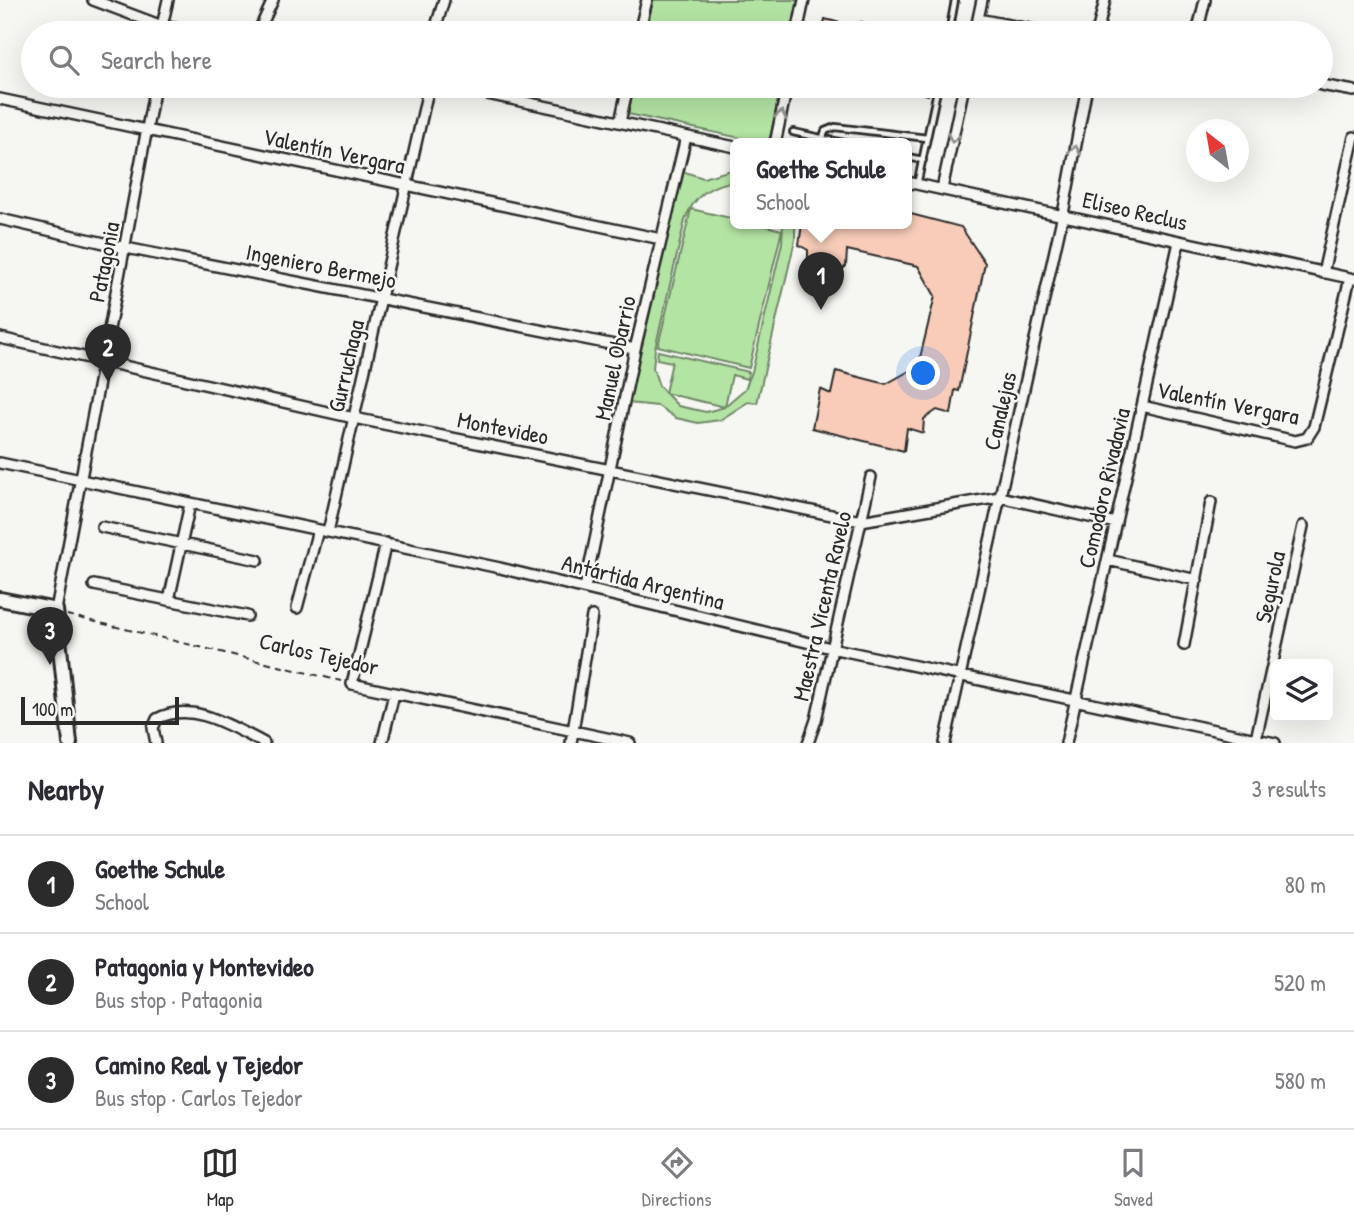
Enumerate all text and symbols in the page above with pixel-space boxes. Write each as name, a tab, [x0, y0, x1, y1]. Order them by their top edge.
search box	[21, 21, 1333, 98]
icon: search	[45, 41, 83, 79]
text: Search here	[101, 42, 212, 77]
one-way arrow	[772, 109, 787, 121]
north arrow	[1186, 119, 1249, 182]
street label: Valentín Vergara	[260, 120, 408, 181]
one-way arrow	[946, 132, 961, 144]
popup	[730, 138, 912, 229]
one-way arrow	[1067, 144, 1082, 156]
text: Goethe Schule	[756, 151, 886, 186]
street label: Eliseo Reclus	[1080, 183, 1191, 238]
text: School	[756, 186, 810, 217]
street label: Patagonia	[81, 219, 126, 305]
street label: Ingeniero Bermejo	[243, 236, 399, 295]
pin: 1	[798, 252, 844, 310]
street label: Manuel Obarrio	[586, 293, 643, 423]
street label: Gurruchaga	[320, 317, 371, 415]
pin: 2	[85, 324, 131, 382]
your location	[906, 356, 940, 390]
street label: Canalejas	[975, 368, 1024, 453]
street label: Valentín Vergara	[1154, 374, 1302, 432]
street label: Montevideo	[455, 404, 551, 452]
street label: Comodoro Rivadavia	[1070, 405, 1137, 571]
street label: Maestra Vicenta Ravelo	[785, 508, 858, 704]
street label: Antártida Argentina	[559, 546, 727, 617]
street label: Segurola	[1247, 548, 1292, 626]
pin: 3	[27, 607, 73, 665]
street label: Carlos Tejedor	[256, 625, 382, 682]
map controls	[1270, 659, 1333, 722]
button: layers	[1270, 659, 1333, 722]
scale bar	[21, 694, 178, 726]
text: 100 m	[32, 696, 73, 722]
text: Nearby	[28, 769, 104, 809]
text: 3 results	[1251, 773, 1326, 804]
text: Goethe Schule	[95, 851, 225, 886]
text: 1	[47, 869, 55, 900]
text: 80 m	[1285, 869, 1326, 900]
text: School	[95, 886, 149, 917]
text: Patagonia y Montevideo	[95, 949, 314, 984]
text: 2	[46, 967, 56, 998]
text: 520 m	[1274, 967, 1326, 998]
text: Bus stop · Patagonia	[95, 984, 262, 1015]
text: Camino Real y Tejedor	[95, 1047, 303, 1082]
text: 3	[46, 1065, 56, 1096]
text: 580 m	[1275, 1065, 1326, 1096]
text: Bus stop · Carlos Tejedor	[95, 1082, 303, 1113]
tab: Map	[201, 1144, 239, 1212]
tab: Directions	[642, 1144, 712, 1212]
tab: Saved	[1114, 1144, 1153, 1212]

